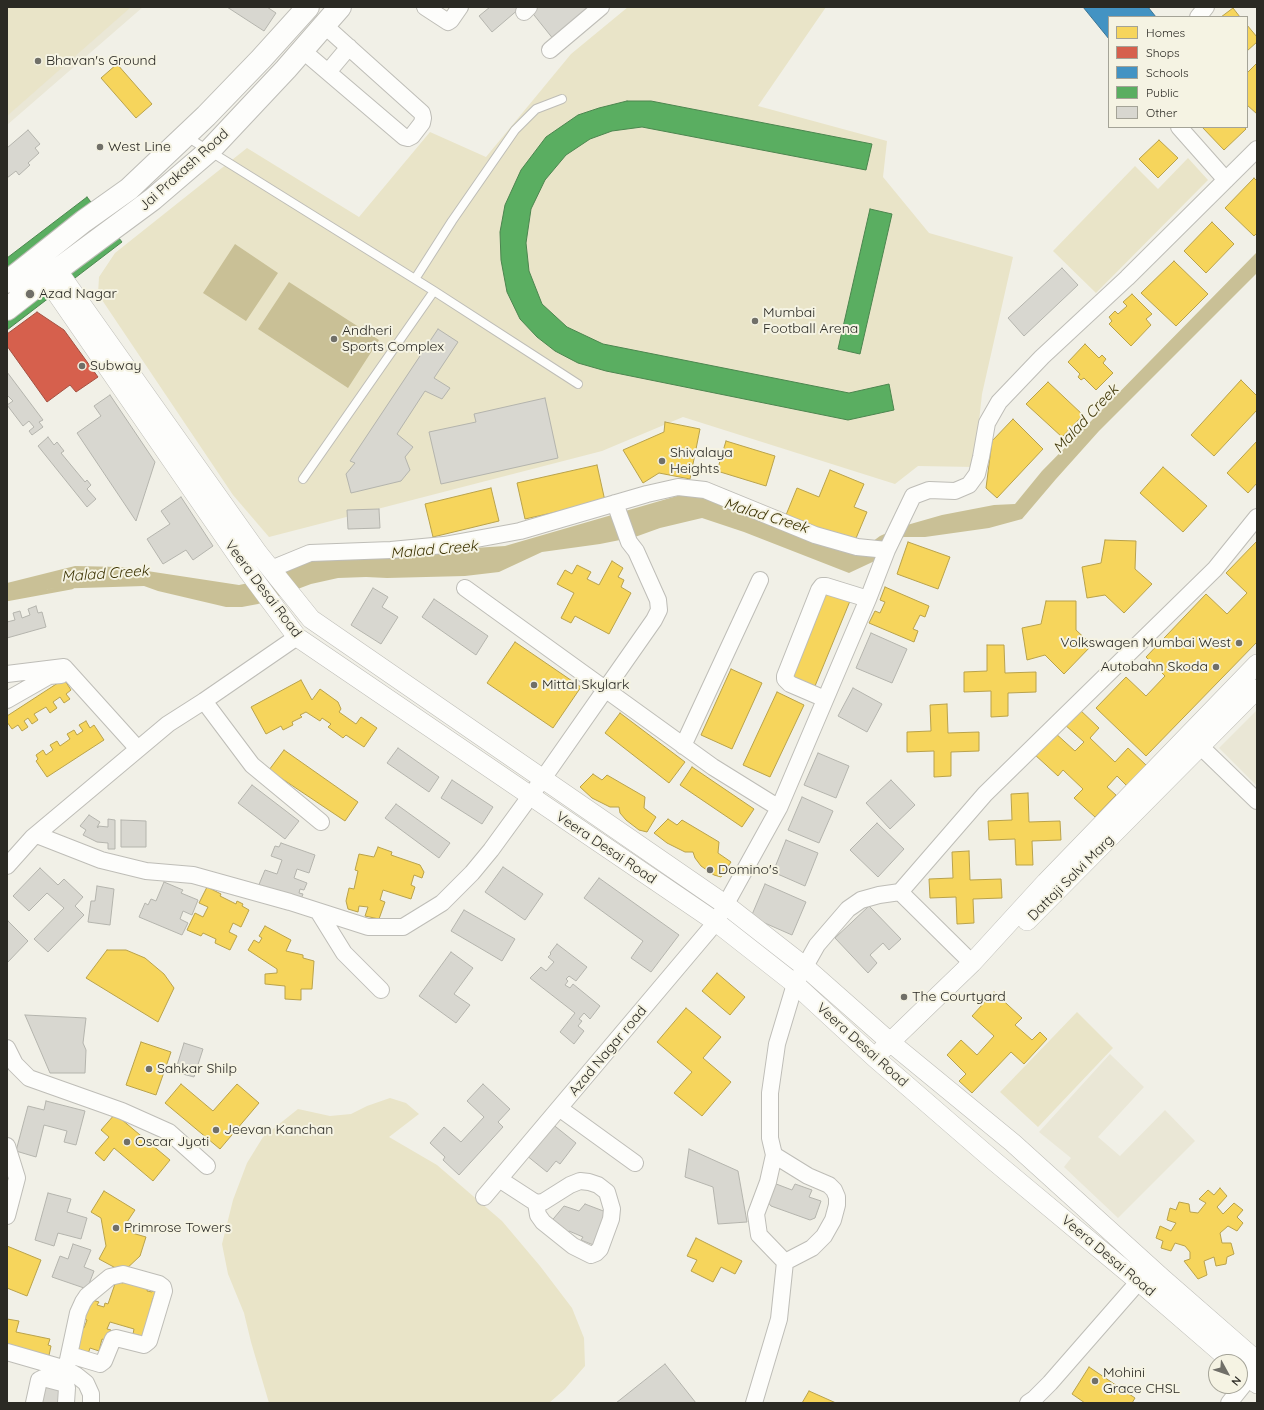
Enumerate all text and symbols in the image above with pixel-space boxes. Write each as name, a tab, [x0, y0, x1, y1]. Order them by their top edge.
legend	[1108, 16, 1248, 128]
text: Homes	[1146, 25, 1185, 40]
text: Shops	[1146, 45, 1180, 60]
place label: Bhavan's Ground	[46, 53, 156, 69]
marker: Bhavan's Ground	[33, 56, 43, 66]
text: Schools	[1146, 65, 1189, 80]
text: Public	[1146, 85, 1179, 100]
text: Other	[1146, 105, 1177, 120]
street label: Jai Prakash Road	[136, 125, 232, 215]
place label: West Line	[108, 139, 171, 155]
marker: West Line	[95, 142, 105, 152]
place label: Azad Nagar	[39, 286, 117, 302]
marker: Azad Nagar	[24, 288, 36, 300]
place label: Mumbai Football Arena	[763, 305, 858, 338]
marker: Mumbai Football Arena	[750, 316, 760, 326]
place label: Andheri Sports Complex	[342, 323, 444, 356]
marker: Andheri Sports Complex	[329, 334, 339, 344]
place label: Subway	[90, 358, 141, 374]
marker: Subway	[77, 361, 87, 371]
water label: Malad Creek	[1050, 381, 1122, 457]
place label: Shivalaya Heights	[670, 445, 733, 478]
marker: Shivalaya Heights	[657, 456, 667, 466]
water label: Malad Creek	[722, 495, 810, 537]
street label: Veera Desai Road	[221, 537, 305, 641]
water label: Malad Creek	[390, 537, 478, 563]
water label: Malad Creek	[61, 562, 149, 586]
place label: Volkswagen Mumbai West	[1060, 635, 1231, 651]
marker: Volkswagen Mumbai West	[1234, 638, 1244, 648]
place label: Autobahn Skoda	[1101, 659, 1208, 675]
marker: Autobahn Skoda	[1211, 662, 1221, 672]
place label: Mittal Skylark	[542, 677, 629, 693]
marker: Mittal Skylark	[529, 680, 539, 690]
street label: Veera Desai Road	[553, 808, 659, 888]
street label: Dattaji Salvi Marg	[1025, 832, 1117, 924]
place label: Domino's	[718, 862, 778, 878]
marker: Domino's	[705, 865, 715, 875]
place label: The Courtyard	[912, 989, 1006, 1005]
marker: The Courtyard	[899, 992, 909, 1002]
street label: Veera Desai Road	[813, 1000, 911, 1090]
street label: Azad Nagar road	[566, 1003, 650, 1099]
place label: Sahkar Shilp	[157, 1061, 237, 1077]
marker: Sahkar Shilp	[144, 1064, 154, 1074]
place label: Jeevan Kanchan	[224, 1122, 333, 1138]
marker: Jeevan Kanchan	[211, 1125, 221, 1135]
place label: Oscar Jyoti	[135, 1134, 209, 1150]
marker: Oscar Jyoti	[122, 1137, 132, 1147]
street label: Veera Desai Road	[1058, 1212, 1158, 1300]
place label: Primrose Towers	[124, 1220, 231, 1236]
marker: Primrose Towers	[111, 1223, 121, 1233]
north arrow	[1208, 1354, 1248, 1394]
place label: Mohini Grace CHSL	[1103, 1365, 1180, 1398]
text: N	[1228, 1373, 1244, 1389]
marker: Mohini Grace CHSL	[1090, 1376, 1100, 1386]

